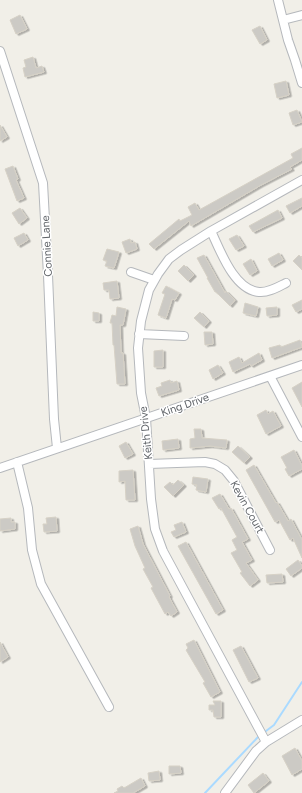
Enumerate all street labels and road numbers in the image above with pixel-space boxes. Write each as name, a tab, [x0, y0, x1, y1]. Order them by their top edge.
street label: Connie Lane	[39, 215, 55, 277]
street label: King Drive	[159, 391, 211, 419]
street label: Keith Drive	[137, 406, 155, 460]
street label: Kevin Court	[227, 479, 267, 535]

